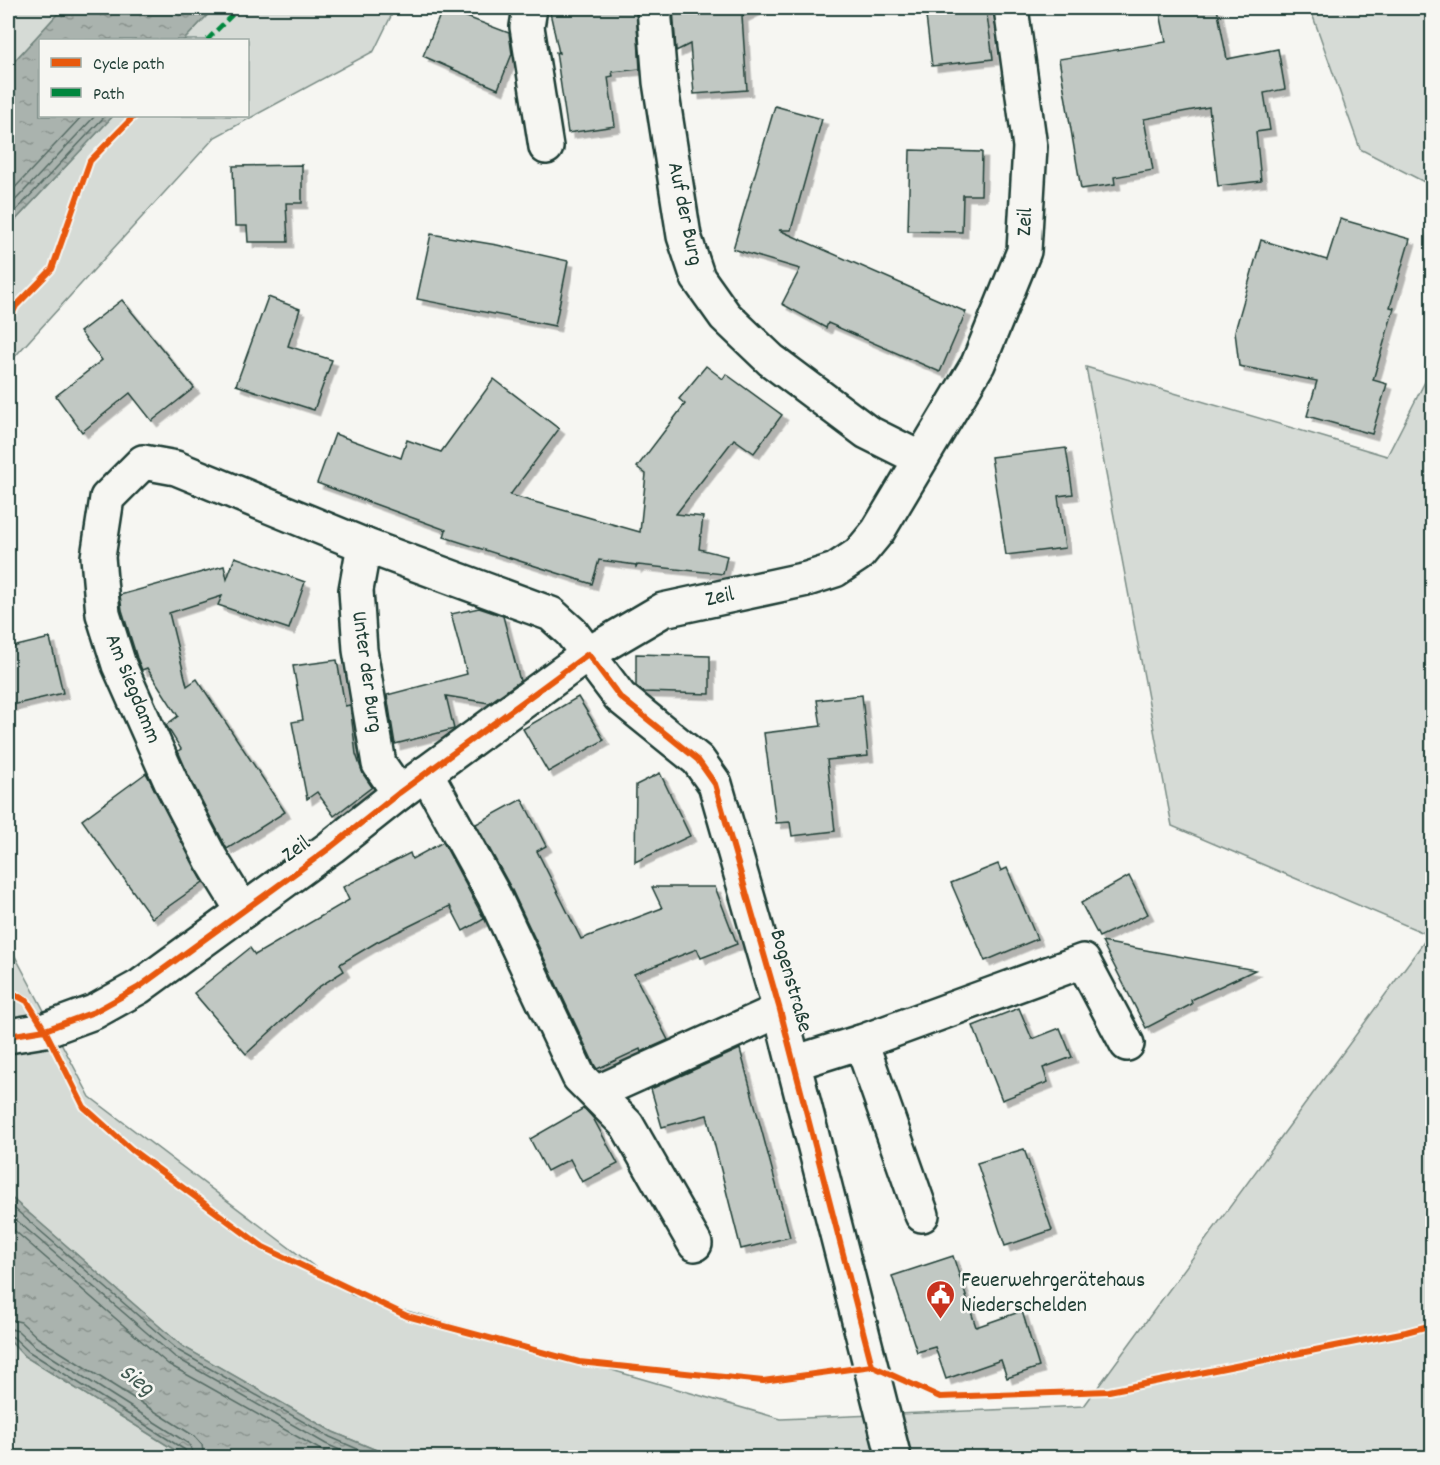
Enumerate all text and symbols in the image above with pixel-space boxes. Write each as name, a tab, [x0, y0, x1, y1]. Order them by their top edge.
legend	[39, 39, 249, 117]
text: Cycle path	[93, 53, 164, 78]
text: Path	[93, 83, 125, 108]
street label: Auf der Burg	[658, 159, 710, 269]
street label: Zeil	[1010, 207, 1042, 237]
street label: Zeil	[703, 580, 737, 616]
street label: Unter der Burg	[342, 609, 390, 735]
street label: Am Siegdamm	[96, 629, 168, 749]
street label: Zeil	[276, 829, 318, 871]
street label: Bogenstraße	[761, 926, 819, 1036]
place label: Feuerwehrgerätehaus Niederschelden	[961, 1266, 1145, 1322]
public building icon: Feuerwehrgerätehaus Niederschelden	[924, 1278, 956, 1320]
water label: Sieg	[111, 1357, 162, 1406]

